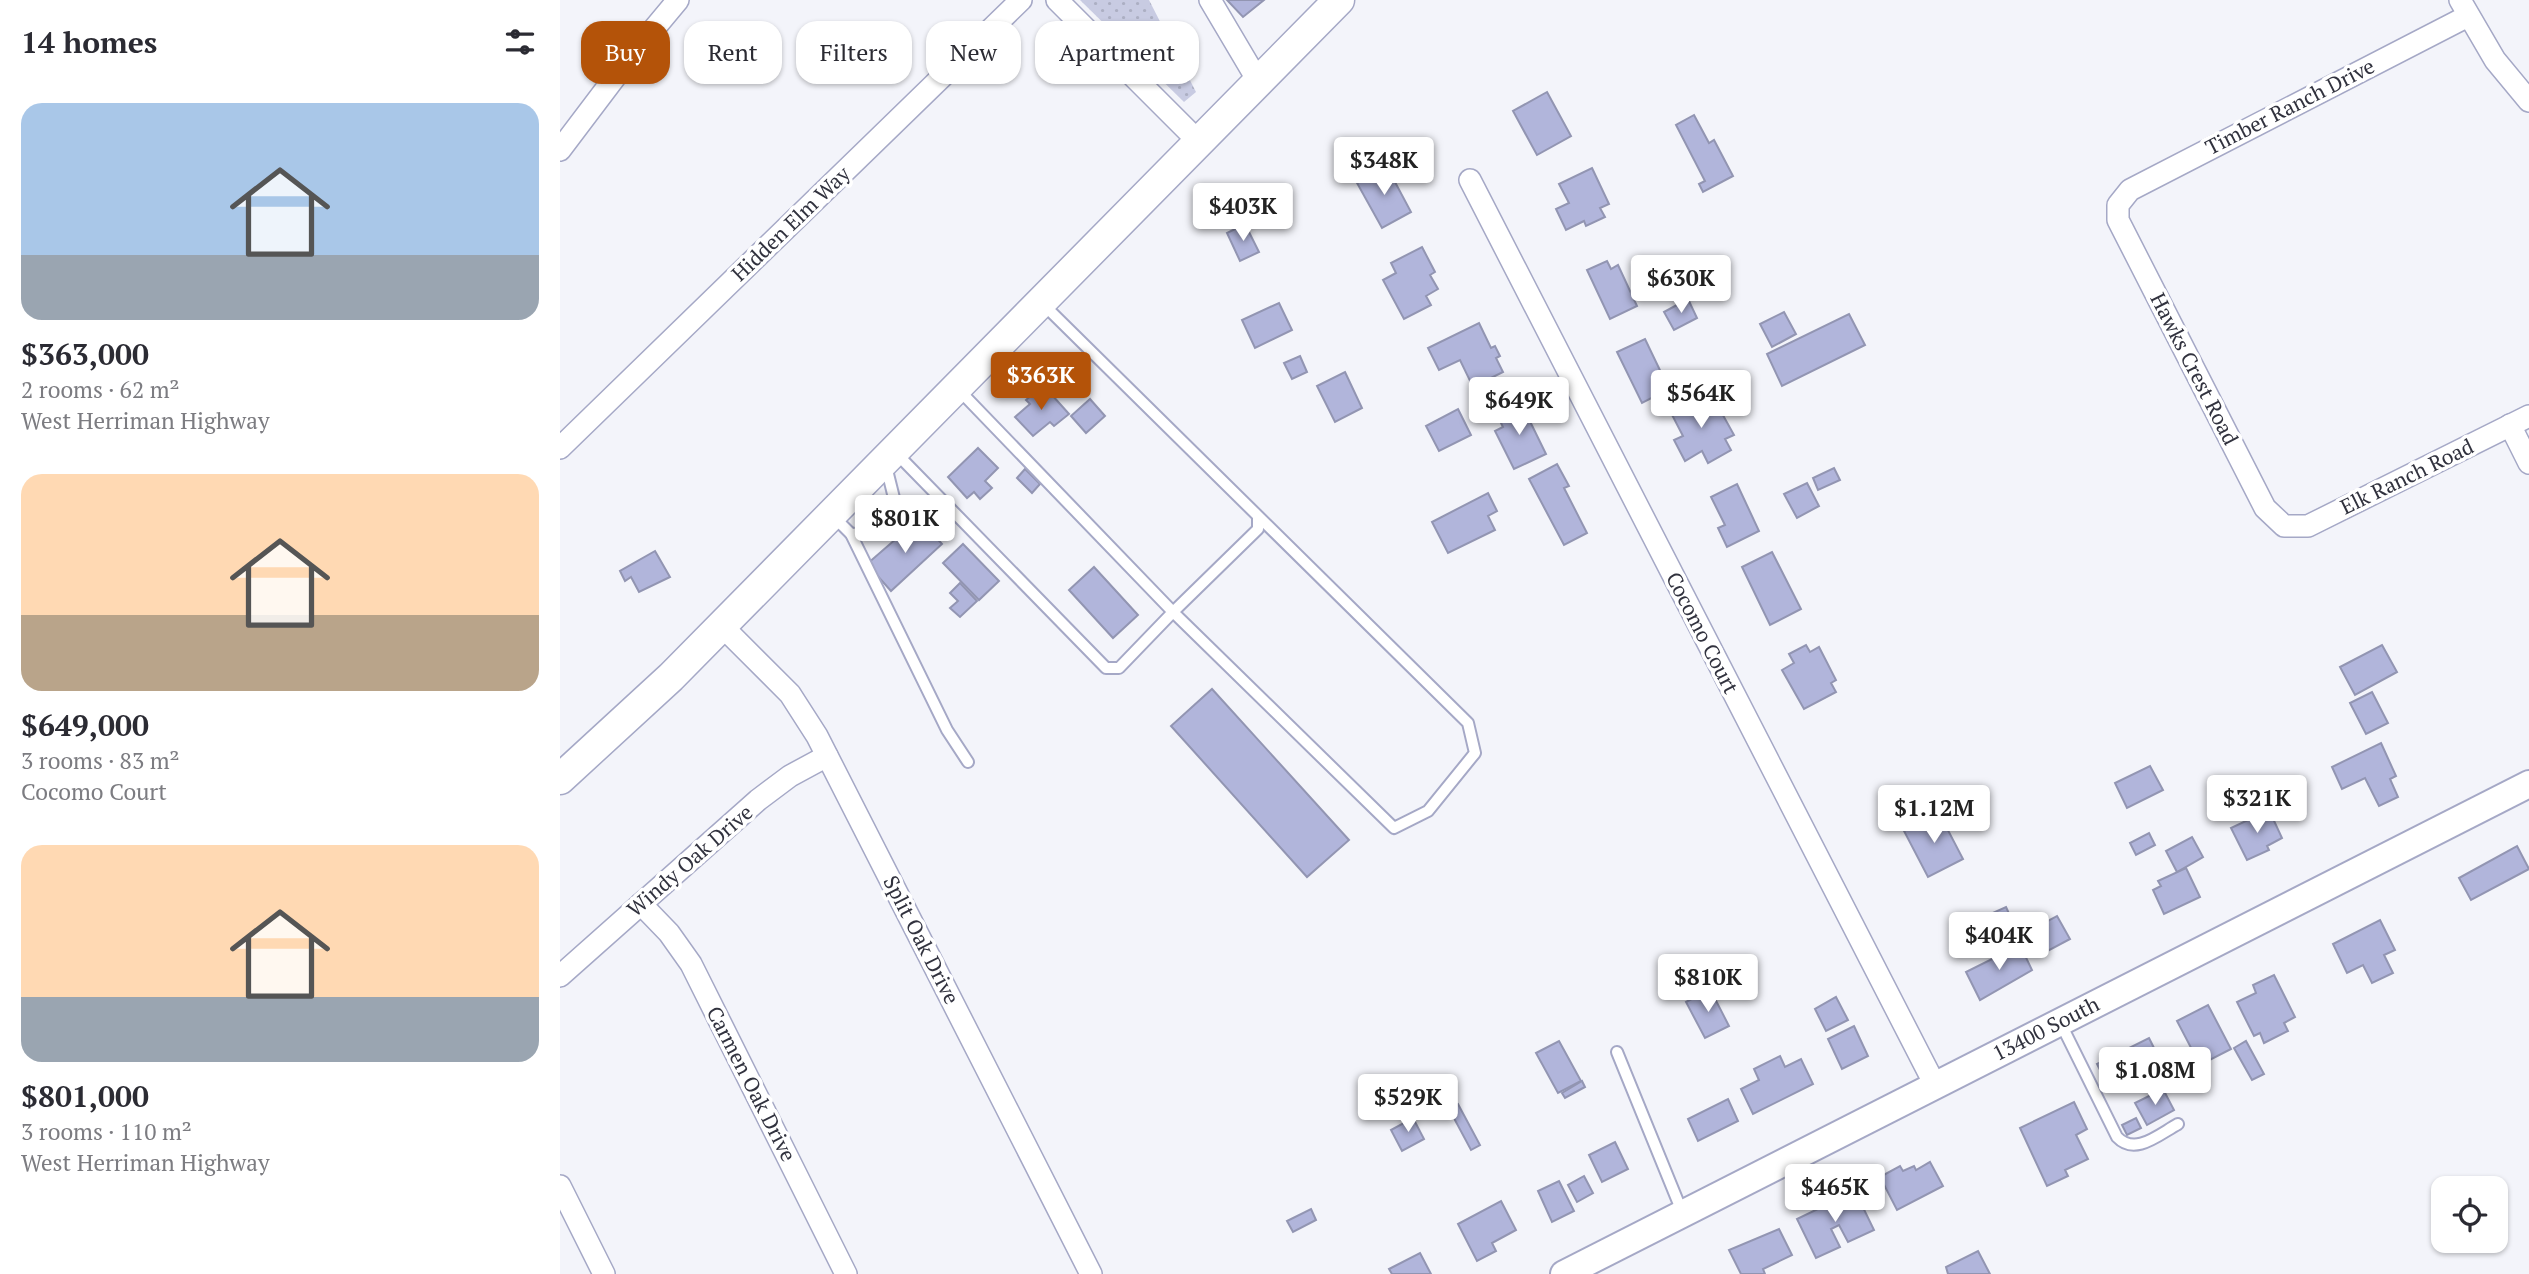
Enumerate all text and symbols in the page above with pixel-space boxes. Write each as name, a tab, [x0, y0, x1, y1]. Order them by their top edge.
chip: Buy	[581, 21, 670, 84]
chip: Rent	[684, 21, 782, 84]
chip: Filters	[796, 21, 912, 84]
chip: New	[926, 21, 1021, 84]
chip: Apartment	[1035, 21, 1199, 84]
text: 14 homes	[21, 22, 157, 62]
icon: filters	[501, 23, 539, 61]
street label: Timber Ranch Drive	[2200, 51, 2379, 161]
pin: $348K	[1335, 138, 1433, 197]
text: $348K	[1350, 144, 1418, 175]
icon: home	[217, 149, 343, 275]
street label: Hidden Elm Way	[725, 159, 856, 287]
pin: $403K	[1194, 184, 1292, 243]
text: $403K	[1209, 190, 1277, 221]
pin: $630K	[1632, 256, 1730, 315]
text: $630K	[1647, 262, 1715, 293]
street label: Hawks Crest Road	[2144, 288, 2245, 450]
text: $363,000	[21, 334, 149, 374]
pin: $363K	[992, 352, 1090, 412]
text: $363K	[1007, 359, 1075, 390]
pin: $564K	[1652, 370, 1750, 430]
text: 2 rooms · 62 m²	[21, 374, 180, 405]
text: $564K	[1667, 377, 1735, 408]
pin: $649K	[1470, 378, 1568, 437]
text: $649K	[1485, 384, 1553, 415]
text: West Herriman Highway	[21, 405, 270, 436]
street label: Elk Ranch Road	[2335, 432, 2478, 520]
pin: $801K	[856, 496, 954, 555]
text: $801K	[871, 502, 939, 533]
icon: home	[217, 520, 343, 646]
street label: Cocomo Court	[1660, 567, 1746, 698]
text: $649,000	[21, 705, 149, 745]
text: 3 rooms · 83 m²	[21, 745, 180, 776]
text: Cocomo Court	[21, 776, 167, 807]
pin: $321K	[2208, 776, 2306, 835]
text: $321K	[2223, 782, 2291, 813]
pin: $1.12M	[1877, 786, 1991, 845]
text: $1.12M	[1894, 792, 1974, 823]
street label: Windy Oak Drive	[621, 798, 758, 923]
street label: Split Oak Drive	[877, 870, 966, 1009]
icon: home	[217, 891, 343, 1017]
pin: $404K	[1950, 912, 2048, 972]
text: $404K	[1965, 919, 2033, 950]
pin: $810K	[1659, 954, 1757, 1014]
text: $810K	[1674, 961, 1742, 992]
street label: 13400 South	[1987, 989, 2104, 1067]
street label: Carmen Oak Drive	[701, 1001, 803, 1166]
pin: $1.08M	[2098, 1048, 2212, 1107]
text: $1.08M	[2115, 1054, 2195, 1085]
pin: $529K	[1359, 1074, 1457, 1134]
text: $801,000	[21, 1076, 149, 1116]
text: $529K	[1374, 1081, 1442, 1112]
text: 3 rooms · 110 m²	[21, 1116, 192, 1147]
text: West Herriman Highway	[21, 1147, 270, 1178]
pin: $465K	[1786, 1164, 1884, 1224]
text: $465K	[1801, 1171, 1869, 1202]
map controls	[2431, 1176, 2508, 1253]
button: locate	[2431, 1176, 2508, 1253]

